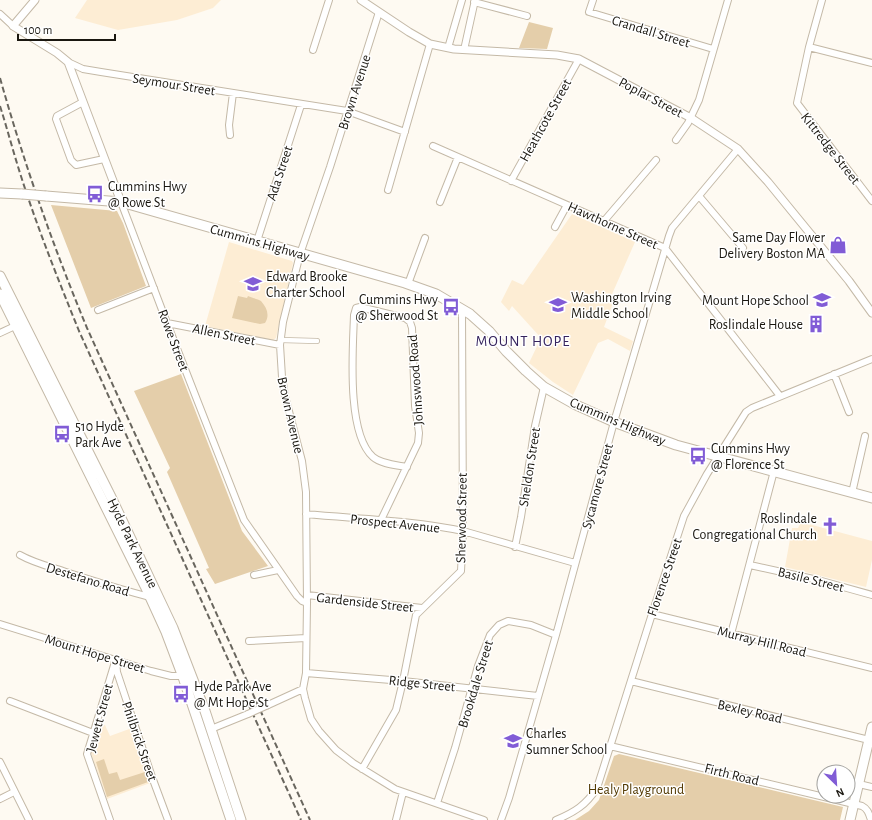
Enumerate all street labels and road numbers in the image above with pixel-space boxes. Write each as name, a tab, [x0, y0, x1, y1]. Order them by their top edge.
street label: Crandall Street	[610, 13, 692, 51]
street label: Brown Avenue	[336, 53, 374, 132]
street label: Seymour Street	[131, 72, 217, 99]
street label: Poplar Street	[616, 75, 685, 121]
street label: Heathcote Street	[517, 76, 575, 164]
street label: Kittredge Street	[798, 110, 863, 188]
street label: Ada Street	[265, 144, 296, 202]
street label: Hawthorne Street	[565, 200, 660, 252]
street label: Cummins Highway	[208, 222, 311, 264]
street label: Rowe Street	[155, 308, 191, 374]
street label: Allen Street	[191, 321, 257, 349]
street label: Johnswood Road	[406, 334, 426, 426]
street label: Brown Avenue	[274, 375, 306, 455]
street label: Cummins Highway	[568, 395, 668, 448]
street label: Sheldon Street	[517, 426, 543, 508]
street label: Sycamore Street	[580, 442, 616, 531]
street label: Sherwood Street	[454, 472, 470, 563]
street label: Hyde Park Avenue	[104, 496, 160, 591]
street label: Prospect Avenue	[349, 512, 440, 536]
street label: Florence Street	[645, 536, 685, 618]
street label: Destefano Road	[44, 561, 131, 599]
street label: Basile Street	[776, 565, 846, 595]
street label: Gardenside Street	[316, 591, 415, 615]
street label: Murray Hill Road	[716, 624, 808, 660]
street label: Mount Hope Street	[43, 632, 147, 676]
street label: Brookdale Street	[456, 638, 496, 730]
street label: Ridge Street	[388, 674, 456, 695]
street label: Jewett Street	[84, 682, 116, 754]
street label: Bexley Road	[716, 698, 783, 726]
street label: Philbrick Street	[119, 700, 159, 784]
street label: Firth Road	[703, 761, 761, 789]

